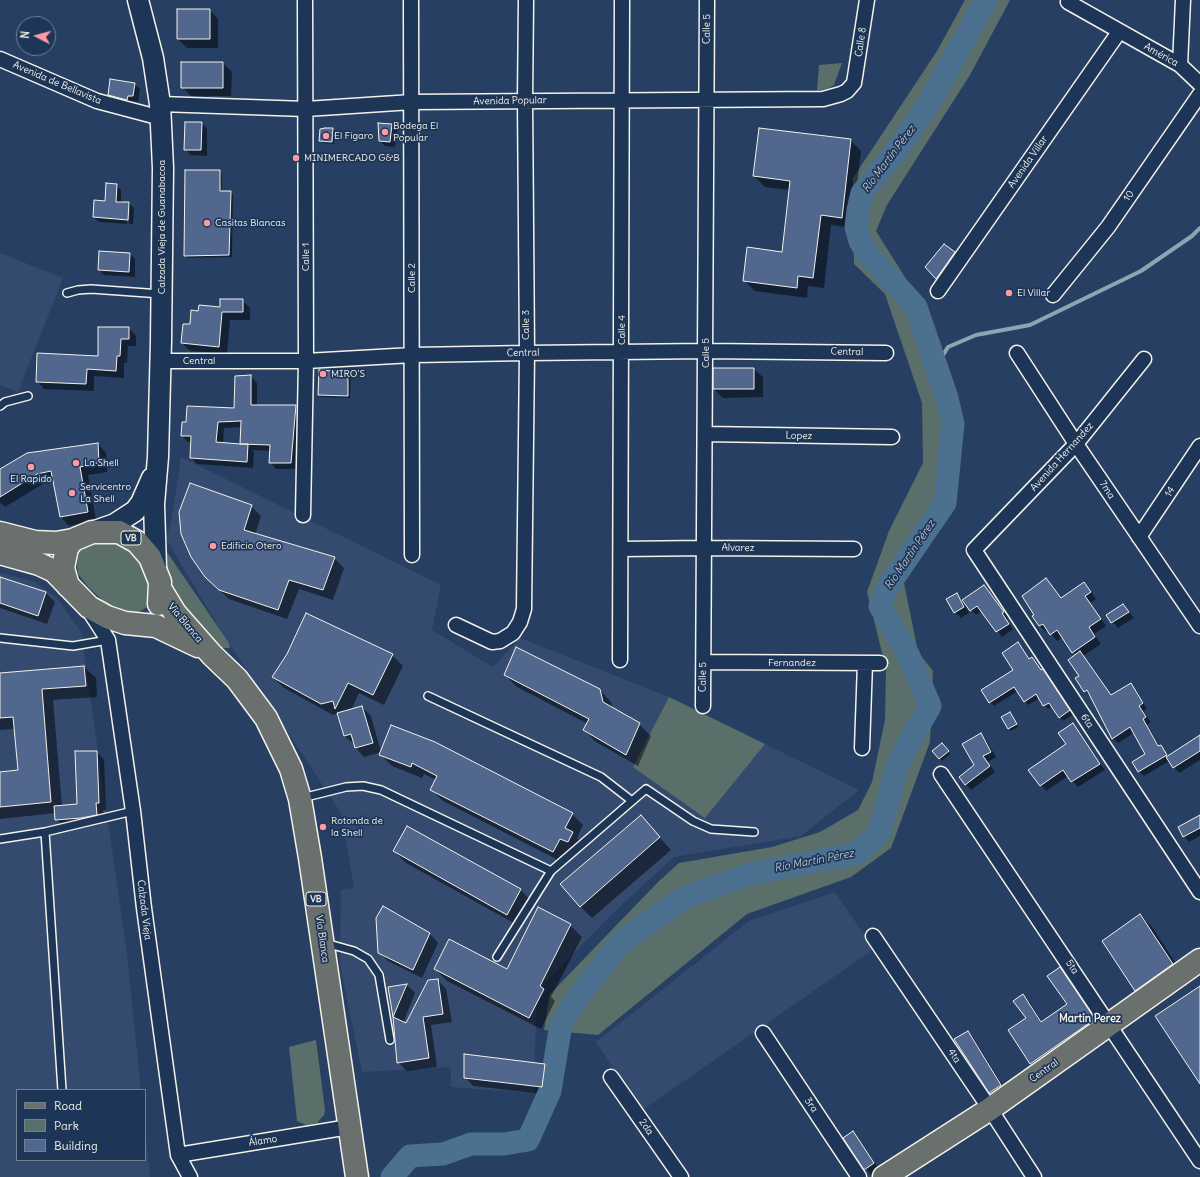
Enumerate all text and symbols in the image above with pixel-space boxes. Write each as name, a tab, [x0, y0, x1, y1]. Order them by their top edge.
street label: Calle 5	[701, 14, 713, 44]
north arrow	[16, 16, 56, 56]
street label: Calle 8	[853, 26, 869, 58]
text: N	[18, 30, 32, 39]
street label: América	[1142, 41, 1180, 69]
street label: Avenida de Bellavista	[11, 59, 103, 107]
street label: Avenida Popular	[473, 94, 547, 108]
place label: Bodega El Popular	[393, 120, 438, 144]
water label: Río Martín Pérez	[860, 123, 918, 195]
marker: Bodega El Popular	[380, 127, 390, 137]
place label: El Fígaro	[334, 130, 373, 142]
marker: El Fígaro	[321, 131, 331, 141]
street label: Avenida Villar	[1005, 133, 1051, 191]
place label: MINIMERCADO G&B	[304, 152, 400, 164]
marker: MINIMERCADO G&B	[291, 153, 301, 163]
street label: Calzada Vieja de Guanabacoa	[156, 160, 168, 294]
street label: 10	[1121, 188, 1137, 204]
place label: Casitas Blancas	[215, 217, 286, 229]
marker: Casitas Blancas	[202, 218, 212, 228]
street label: Calle 1	[300, 243, 312, 271]
street label: Calle 2	[406, 263, 418, 293]
place label: El Villar	[1017, 287, 1050, 299]
marker: El Villar	[1004, 288, 1014, 298]
street label: Calle 3	[520, 310, 532, 340]
street label: Calle 4	[616, 315, 628, 345]
street label: Calle 5	[700, 338, 712, 368]
street label: Central	[831, 346, 863, 358]
street label: Central	[507, 347, 539, 359]
street label: Central	[183, 355, 215, 367]
place label: MIRO'S	[331, 368, 365, 380]
marker: MIRO'S	[318, 369, 328, 379]
street label: Avenida Hernandez	[1028, 420, 1096, 494]
street label: Lopez	[785, 430, 813, 442]
place label: La Shell	[84, 457, 119, 469]
marker: La Shell	[71, 458, 81, 468]
marker: El Rapido	[26, 462, 36, 472]
place label: El Rapido	[10, 473, 52, 485]
street label: 7ma	[1097, 479, 1117, 501]
place label: Servicentro La Shell	[80, 481, 131, 504]
street label: 14	[1162, 485, 1178, 499]
marker: Servicentro La Shell	[67, 488, 77, 498]
water label: Río Martín Pérez	[882, 518, 938, 592]
road number: VB	[121, 531, 141, 545]
place label: Edificio Otero	[221, 540, 282, 552]
marker: Edificio Otero	[208, 541, 218, 551]
street label: Alvarez	[721, 542, 755, 554]
street label: Vía Blanca	[165, 601, 205, 645]
street label: Fernandez	[768, 657, 816, 669]
street label: Calle 5	[697, 662, 709, 692]
street label: 6ta	[1078, 711, 1096, 731]
place label: Rotonda de la Shell	[331, 815, 383, 838]
marker: Rotonda de la Shell	[318, 822, 328, 832]
water label: Río Martín Pérez	[773, 847, 855, 875]
street label: Calzada Vieja	[134, 879, 154, 941]
road number: VB	[306, 892, 326, 906]
street label: Vía Blanca	[313, 915, 331, 963]
street label: 5ta	[1063, 957, 1081, 977]
district label: Martín Perez	[1059, 1012, 1121, 1026]
street label: 4ta	[945, 1046, 963, 1066]
street label: Central	[1027, 1057, 1061, 1085]
legend	[16, 1089, 146, 1161]
street label: 3ra	[802, 1095, 820, 1115]
text: Road	[54, 1098, 82, 1113]
street label: 2da	[636, 1117, 656, 1137]
text: Park	[54, 1118, 79, 1133]
street label: Álamo	[248, 1133, 278, 1149]
text: Building	[54, 1138, 98, 1153]

